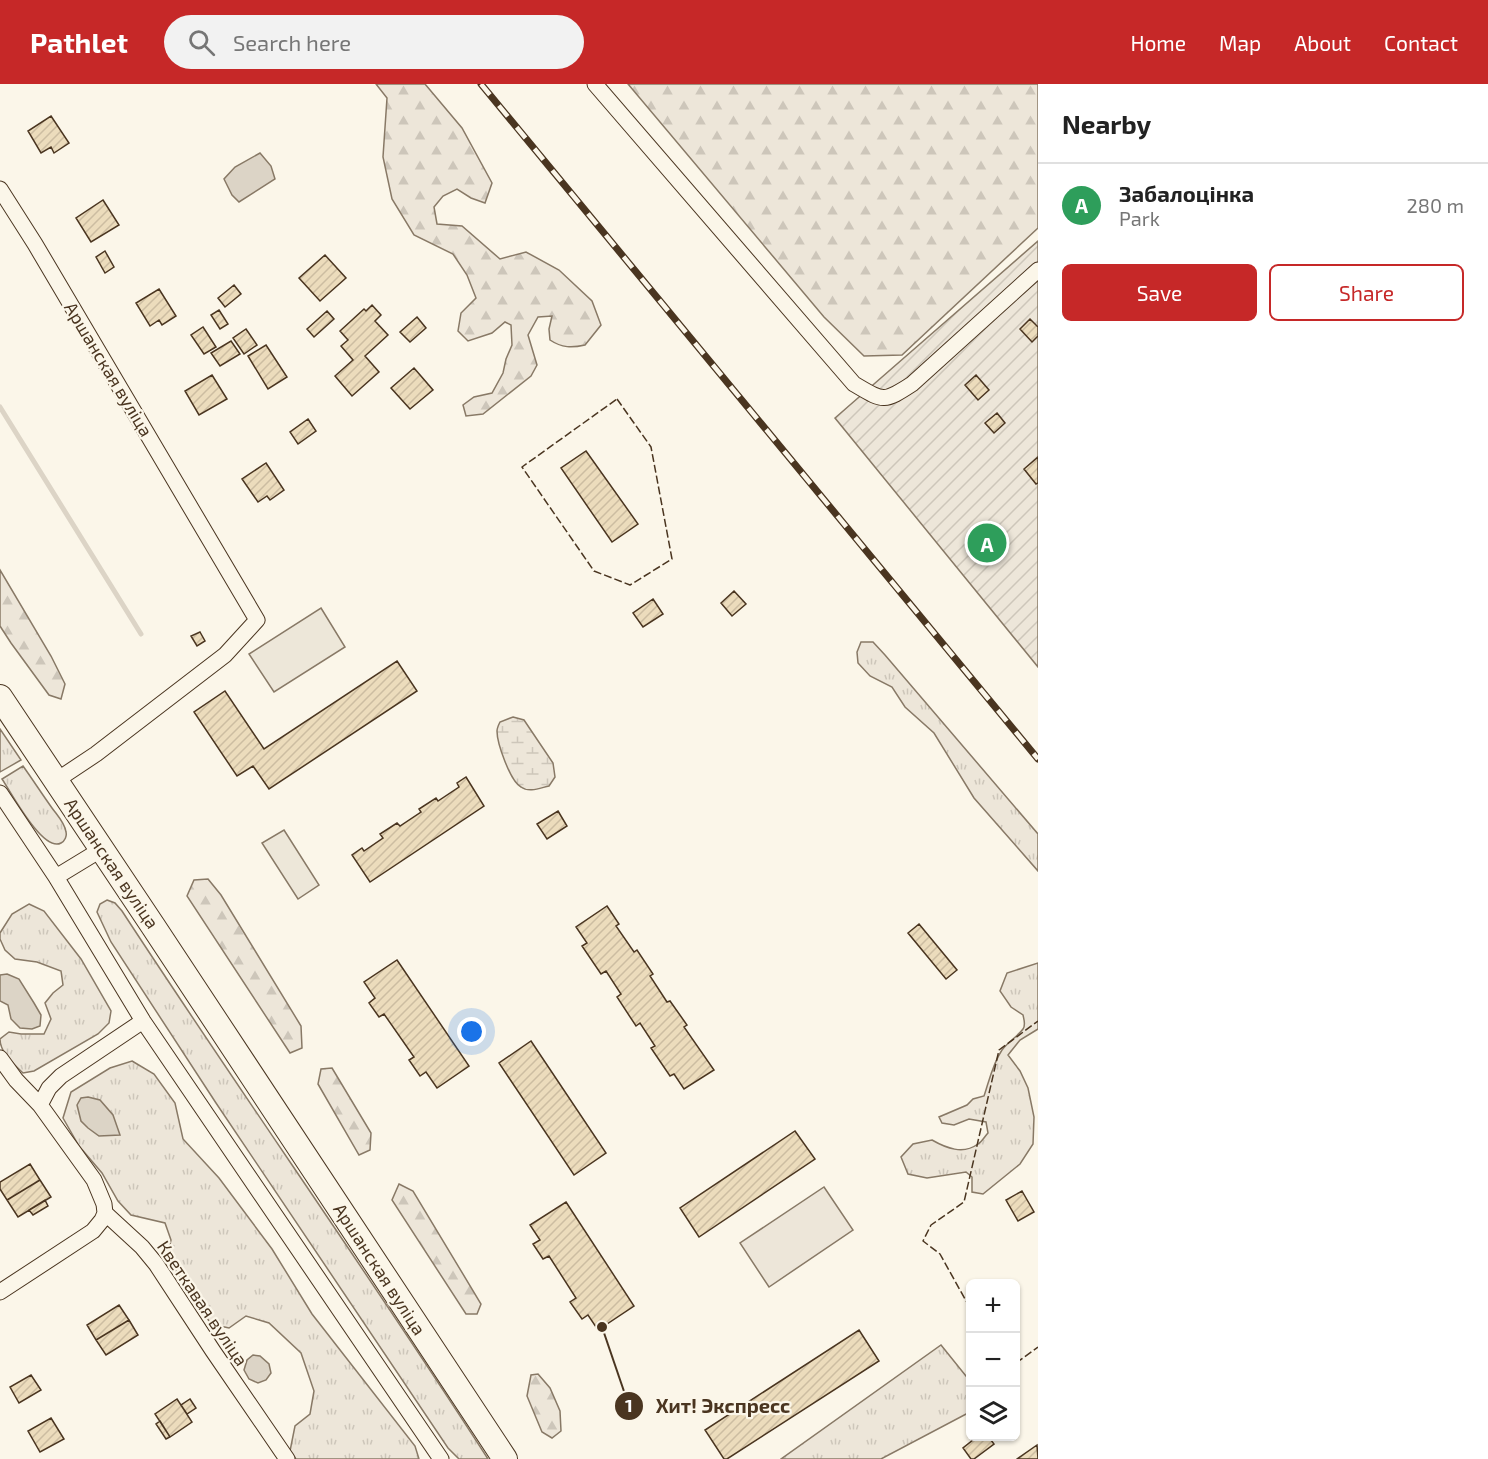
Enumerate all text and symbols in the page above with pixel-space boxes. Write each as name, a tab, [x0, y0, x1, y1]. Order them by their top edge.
search box	[164, 15, 584, 69]
text: Pathlet	[30, 25, 128, 59]
icon: search	[185, 26, 218, 59]
text: Search here	[233, 29, 351, 55]
text: Home	[1130, 30, 1186, 55]
text: Map	[1219, 30, 1261, 55]
text: About	[1294, 30, 1351, 55]
text: Contact	[1384, 30, 1458, 55]
text: Nearby	[1062, 108, 1151, 139]
text: Забалоцінка	[1119, 180, 1254, 206]
text: A	[1075, 193, 1088, 217]
text: 280 m	[1407, 193, 1464, 217]
text: Park	[1119, 206, 1160, 230]
button: Save	[1062, 264, 1257, 321]
button: Share	[1269, 264, 1464, 321]
street label: Аршанская вуліца	[60, 298, 158, 440]
pin: A	[968, 520, 1006, 566]
street label: Аршанская вуліца	[60, 793, 164, 933]
your location	[457, 1017, 486, 1046]
street label: Аршанская вуліца	[329, 1199, 431, 1339]
street label: Кветкавая вуліца	[153, 1236, 253, 1370]
map controls	[966, 1279, 1020, 1441]
button: +	[966, 1279, 1020, 1333]
button: −	[966, 1333, 1020, 1387]
callout: Хит! Экспресс	[614, 1387, 803, 1425]
button: layers	[966, 1387, 1020, 1441]
text: Хит! Экспресс	[656, 1393, 790, 1417]
text: 1	[625, 1394, 633, 1416]

